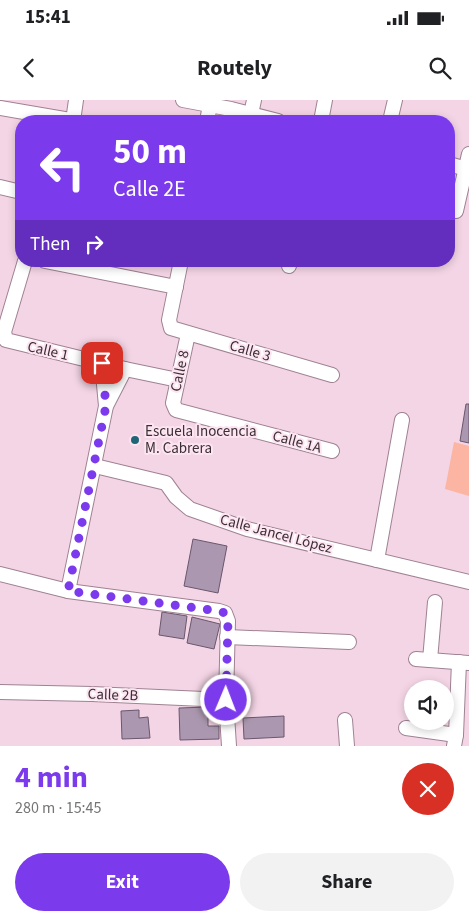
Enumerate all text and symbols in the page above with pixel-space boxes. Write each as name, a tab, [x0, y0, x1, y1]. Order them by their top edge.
text: 15:41	[25, 4, 71, 31]
text: Routely	[197, 52, 272, 84]
icon: back	[15, 54, 43, 82]
icon: search	[426, 54, 454, 82]
text: 50 m	[113, 127, 187, 177]
icon: left	[30, 135, 95, 200]
text: Calle 2E	[113, 173, 186, 205]
icon: right	[80, 230, 108, 258]
text: Then	[30, 231, 70, 258]
street label: Calle 3	[227, 335, 273, 367]
street label: Calle 1	[25, 336, 71, 366]
pin	[81, 342, 123, 384]
street label: Calle 8	[165, 348, 195, 394]
icon: arrive	[88, 349, 116, 377]
place label: Escuela Inocencia M. Cabrera	[145, 421, 257, 459]
street label: Calle 1A	[270, 425, 325, 459]
marker: Escuela Inocencia M. Cabrera	[129, 434, 141, 446]
street label: Calle Jancel López	[218, 509, 334, 559]
position arrow	[199, 673, 251, 725]
map controls	[404, 680, 454, 730]
button: sound	[404, 680, 454, 730]
street label: Calle 2B	[87, 684, 139, 706]
text: 4 min	[15, 756, 88, 799]
button: close	[402, 763, 454, 815]
text: 280 m · 15:45	[15, 797, 102, 819]
button: Exit	[15, 853, 230, 911]
button: Share	[240, 853, 454, 911]

